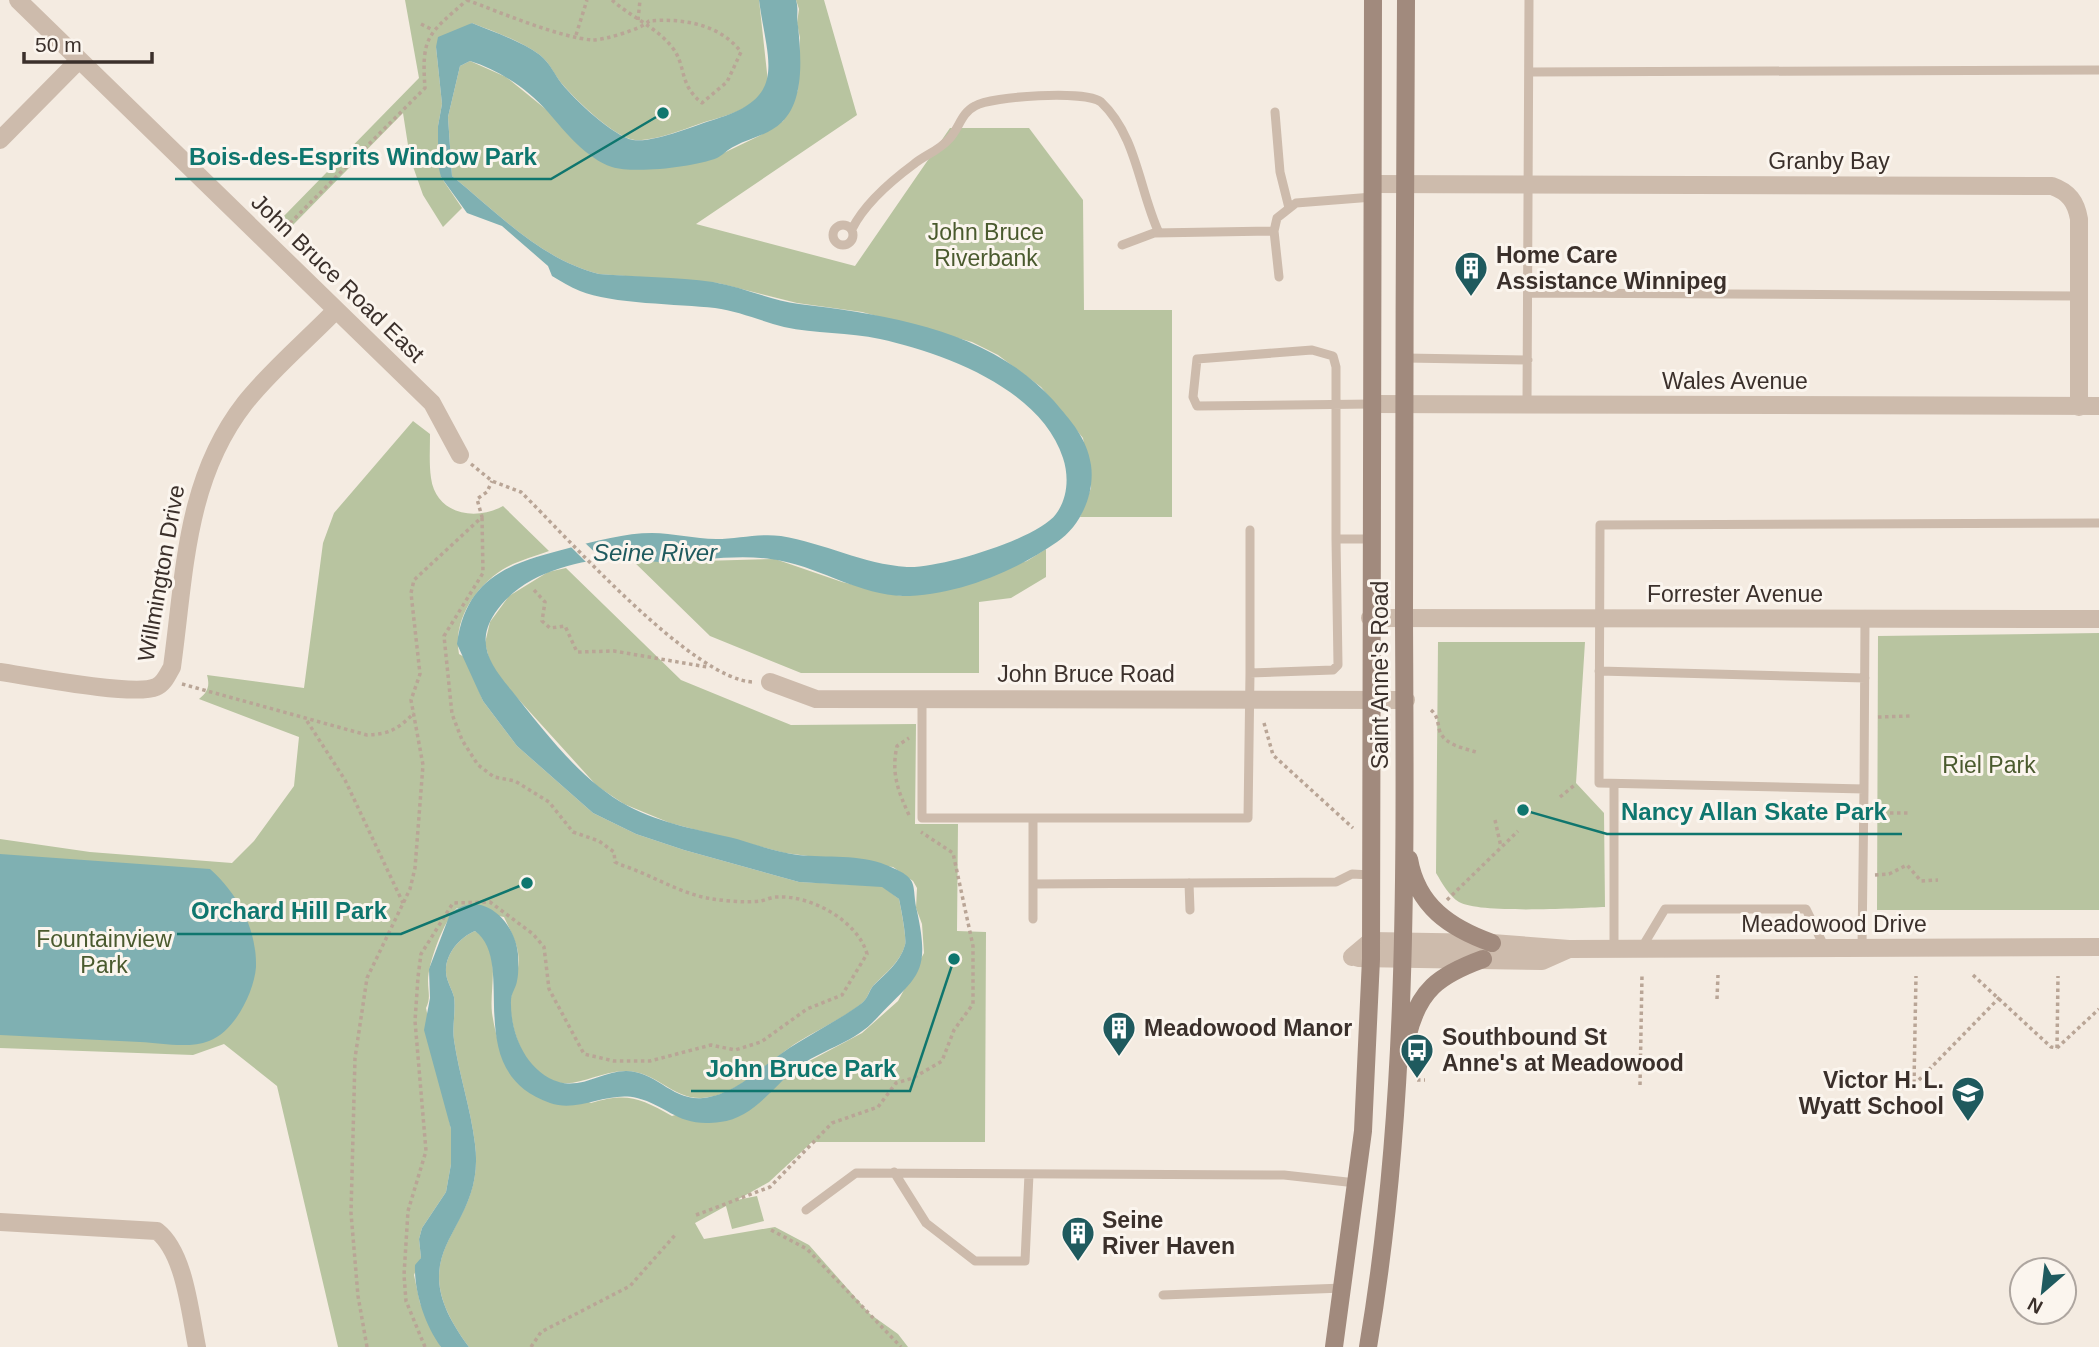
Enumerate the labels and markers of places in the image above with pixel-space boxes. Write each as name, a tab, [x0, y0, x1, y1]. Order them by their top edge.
callout: Bois-des-Esprits Window Park	[175, 134, 551, 179]
place label: Home Care Assistance Winnipeg	[1496, 242, 1727, 294]
building icon: Home Care Assistance Winnipeg	[1452, 249, 1490, 298]
callout: Nancy Allan Skate Park	[1607, 789, 1902, 834]
callout: Orchard Hill Park	[177, 889, 401, 934]
building icon: Meadowood Manor	[1100, 1009, 1138, 1058]
place label: Meadowood Manor	[1144, 1015, 1352, 1041]
place label: Southbound St Anne's at Meadowood	[1442, 1024, 1684, 1076]
bus stop icon: Southbound St Anne's at Meadowood	[1398, 1031, 1436, 1080]
callout: John Bruce Park	[691, 1046, 910, 1091]
place label: Victor H. L. Wyatt School	[1799, 1067, 1944, 1119]
school or university icon: Victor H. L. Wyatt School	[1949, 1074, 1987, 1123]
place label: Seine River Haven	[1102, 1207, 1235, 1259]
building icon: Seine River Haven	[1059, 1214, 1097, 1263]

